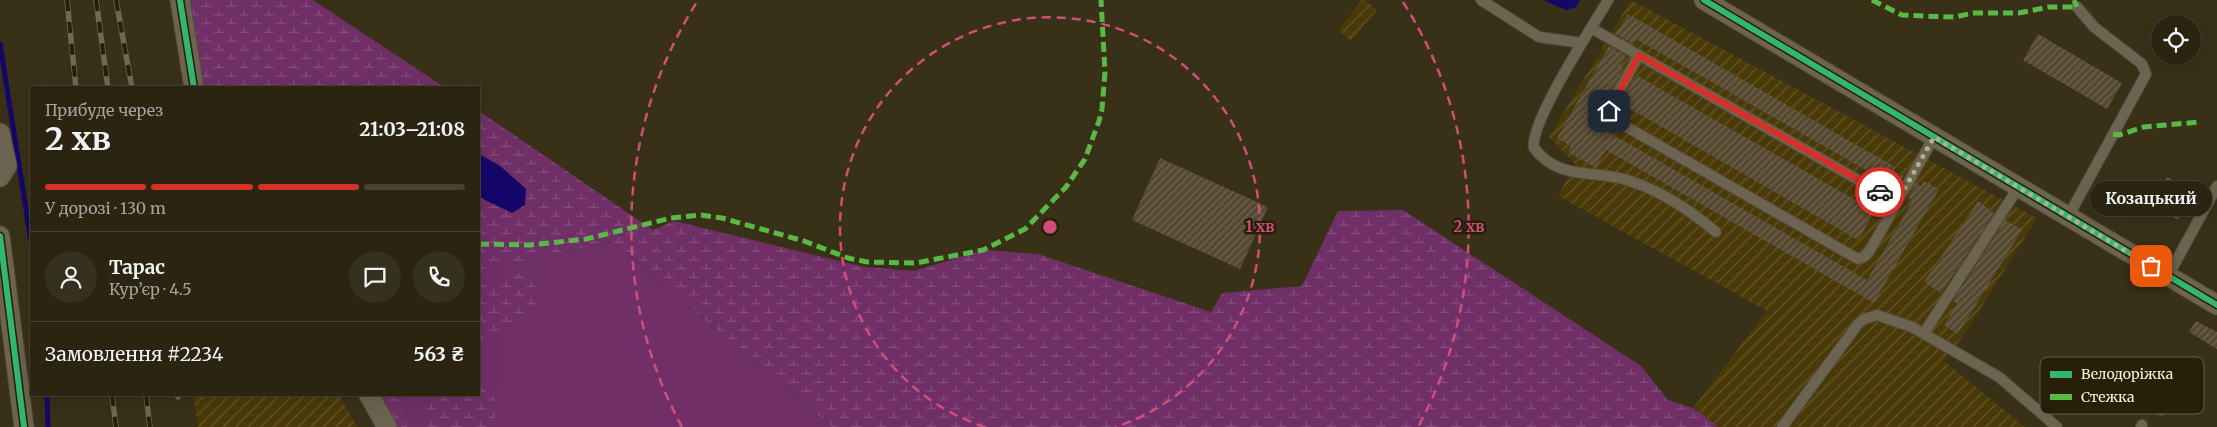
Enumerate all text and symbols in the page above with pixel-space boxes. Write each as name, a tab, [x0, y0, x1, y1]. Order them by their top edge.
map controls	[2151, 15, 2201, 65]
button: locate	[2151, 15, 2201, 65]
pin	[1588, 90, 1630, 132]
icon: home	[1595, 97, 1623, 125]
text: Прибуде через	[45, 100, 163, 120]
text: 21:03–21:08	[359, 117, 465, 141]
text: 2 хв	[45, 119, 111, 159]
courier	[1855, 167, 1905, 217]
icon: car	[1866, 178, 1894, 206]
callout: Козацький	[2090, 181, 2212, 216]
text: Козацький	[2105, 188, 2197, 208]
text: У дорозі · 130 m	[45, 198, 166, 218]
text: 1 хв	[1245, 217, 1275, 236]
text: 2 хв	[1454, 217, 1484, 236]
centre of rings	[1041, 218, 1059, 236]
pin	[2130, 245, 2172, 287]
button: person	[45, 251, 97, 303]
button: chat	[349, 251, 401, 303]
button: phone	[413, 251, 465, 303]
icon: bag	[2137, 252, 2165, 280]
text: Тарас	[109, 255, 165, 279]
text: Кур’єр · 4.5	[109, 279, 192, 299]
text: Замовлення #2234	[45, 342, 224, 366]
text: 563 ₴	[414, 342, 465, 366]
legend	[2040, 357, 2204, 414]
text: Велодоріжка	[2081, 365, 2174, 383]
text: Стежка	[2081, 388, 2135, 406]

